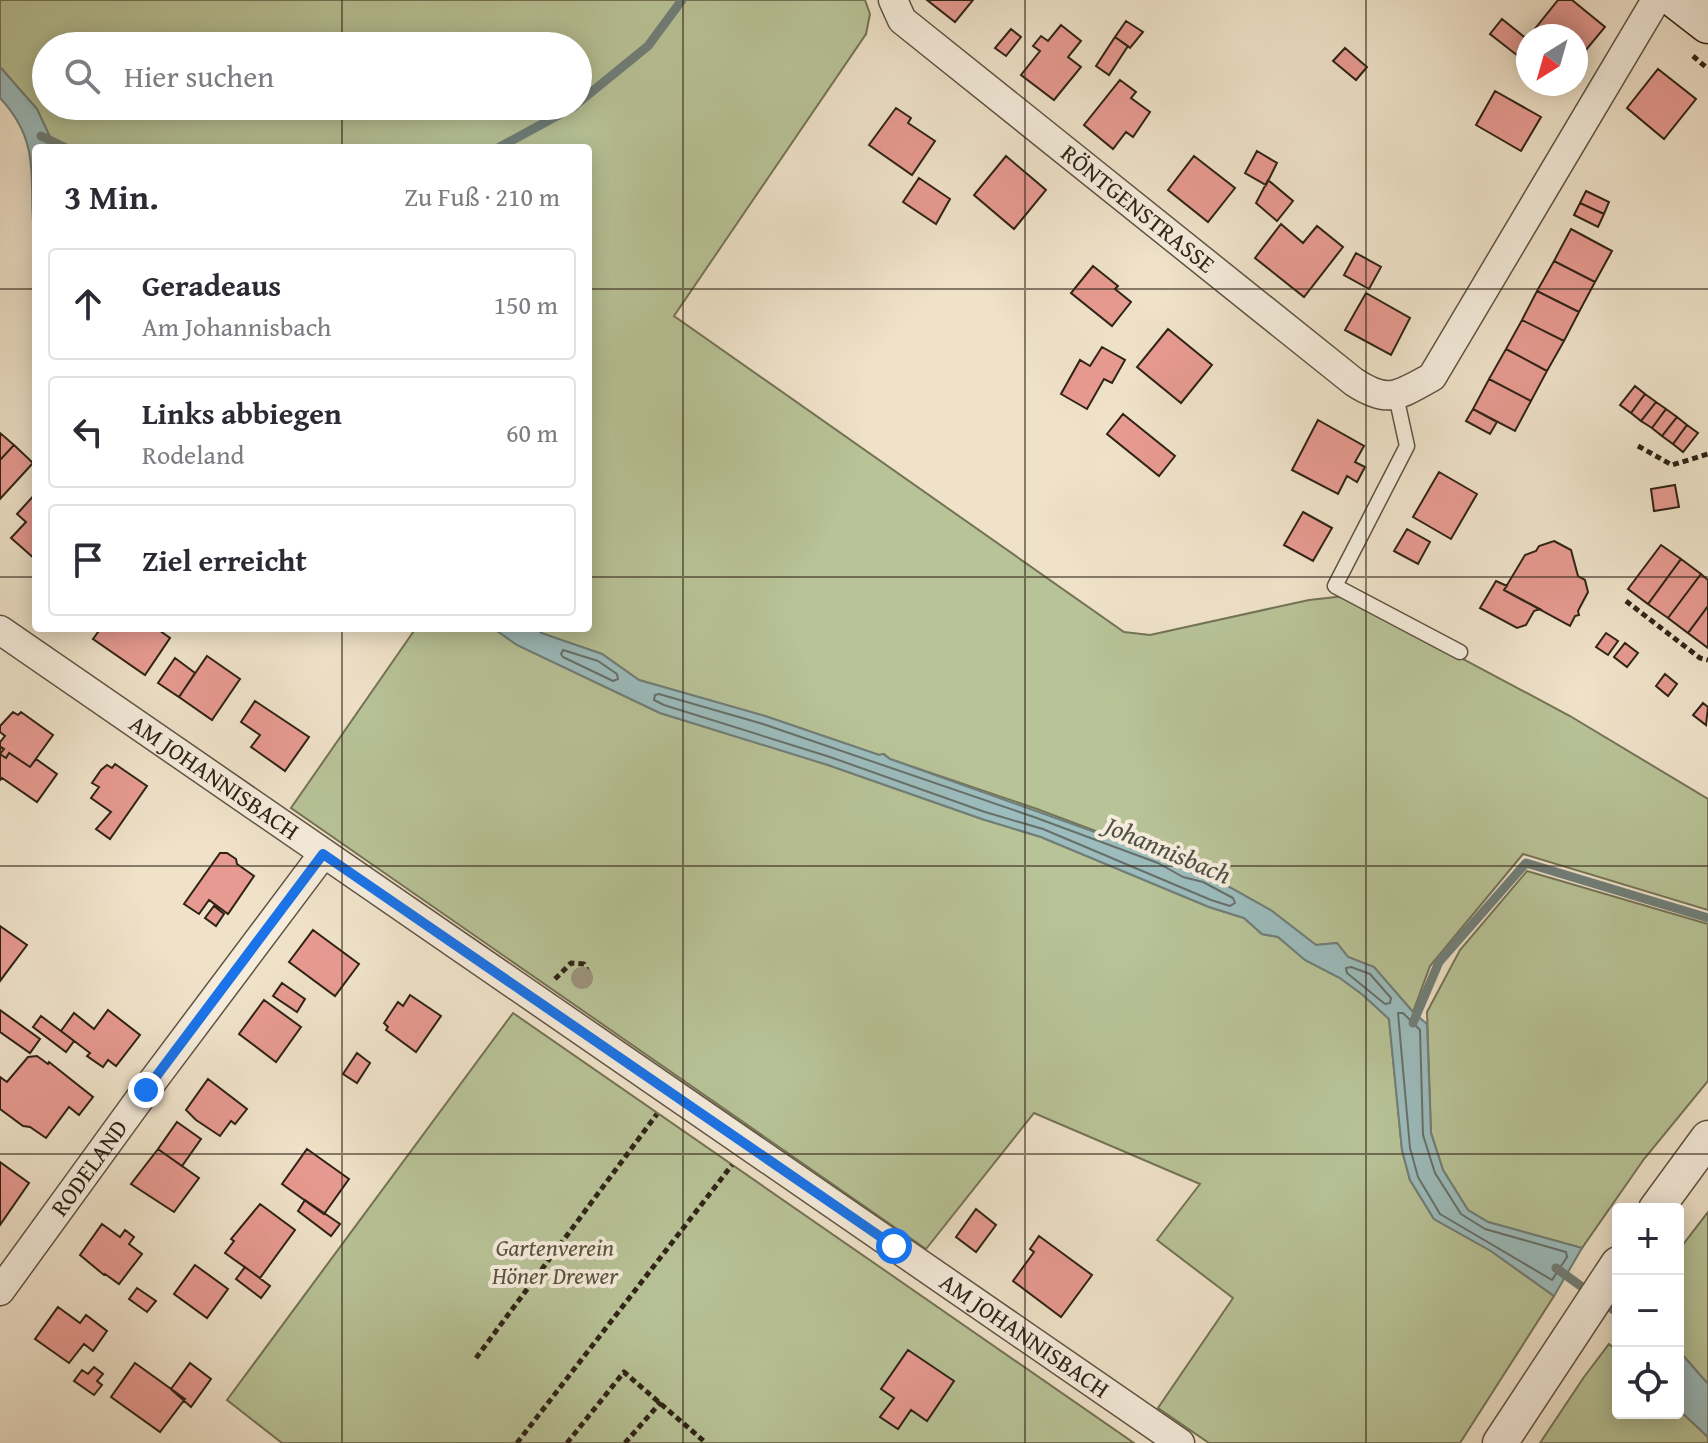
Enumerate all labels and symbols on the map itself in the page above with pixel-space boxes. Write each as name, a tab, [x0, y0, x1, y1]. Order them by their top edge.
north arrow	[1516, 24, 1588, 96]
street label: RÖNTGENSTRASSE	[1054, 136, 1223, 281]
street label: AM JOHANNISBACH	[122, 706, 307, 848]
water label: Johannisbach	[1095, 804, 1237, 894]
route end	[128, 1072, 164, 1108]
street label: RODELAND	[42, 1112, 136, 1223]
route start	[876, 1228, 912, 1264]
park label: Gartenverein Höner Drewer	[491, 1230, 619, 1293]
street label: AM JOHANNISBACH	[933, 1264, 1117, 1406]

